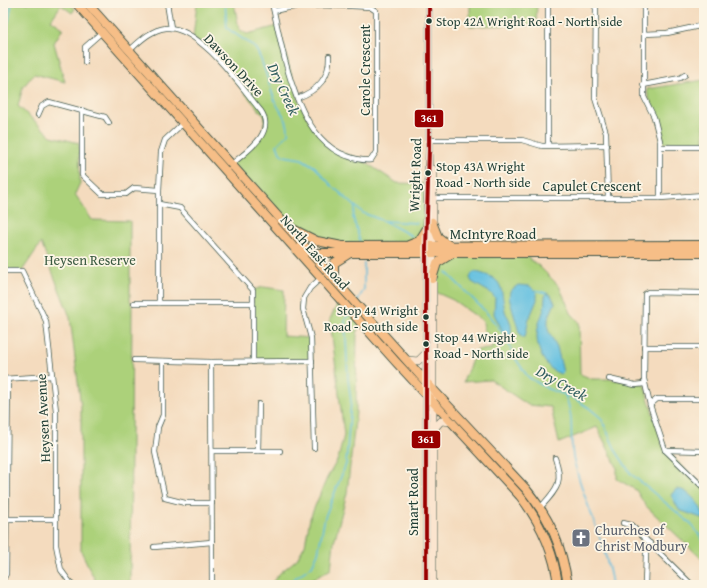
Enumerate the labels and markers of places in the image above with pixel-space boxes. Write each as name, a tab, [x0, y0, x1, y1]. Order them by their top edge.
place label: Stop 42A Wright Road - North side	[436, 12, 622, 31]
marker: Stop 42A Wright Road - North side	[424, 16, 434, 26]
place label: Stop 43A Wright Road - North side	[436, 157, 530, 192]
marker: Stop 43A Wright Road - North side	[423, 168, 433, 178]
place label: Stop 44 Wright Road - South side	[324, 301, 418, 336]
marker: Stop 44 Wright Road - South side	[421, 312, 431, 322]
place label: Stop 44 Wright Road - North side	[434, 328, 528, 363]
marker: Stop 44 Wright Road - North side	[421, 339, 431, 349]
place label: Churches of Christ Modbury	[595, 520, 687, 556]
church icon: Churches of Christ Modbury	[570, 527, 592, 549]

